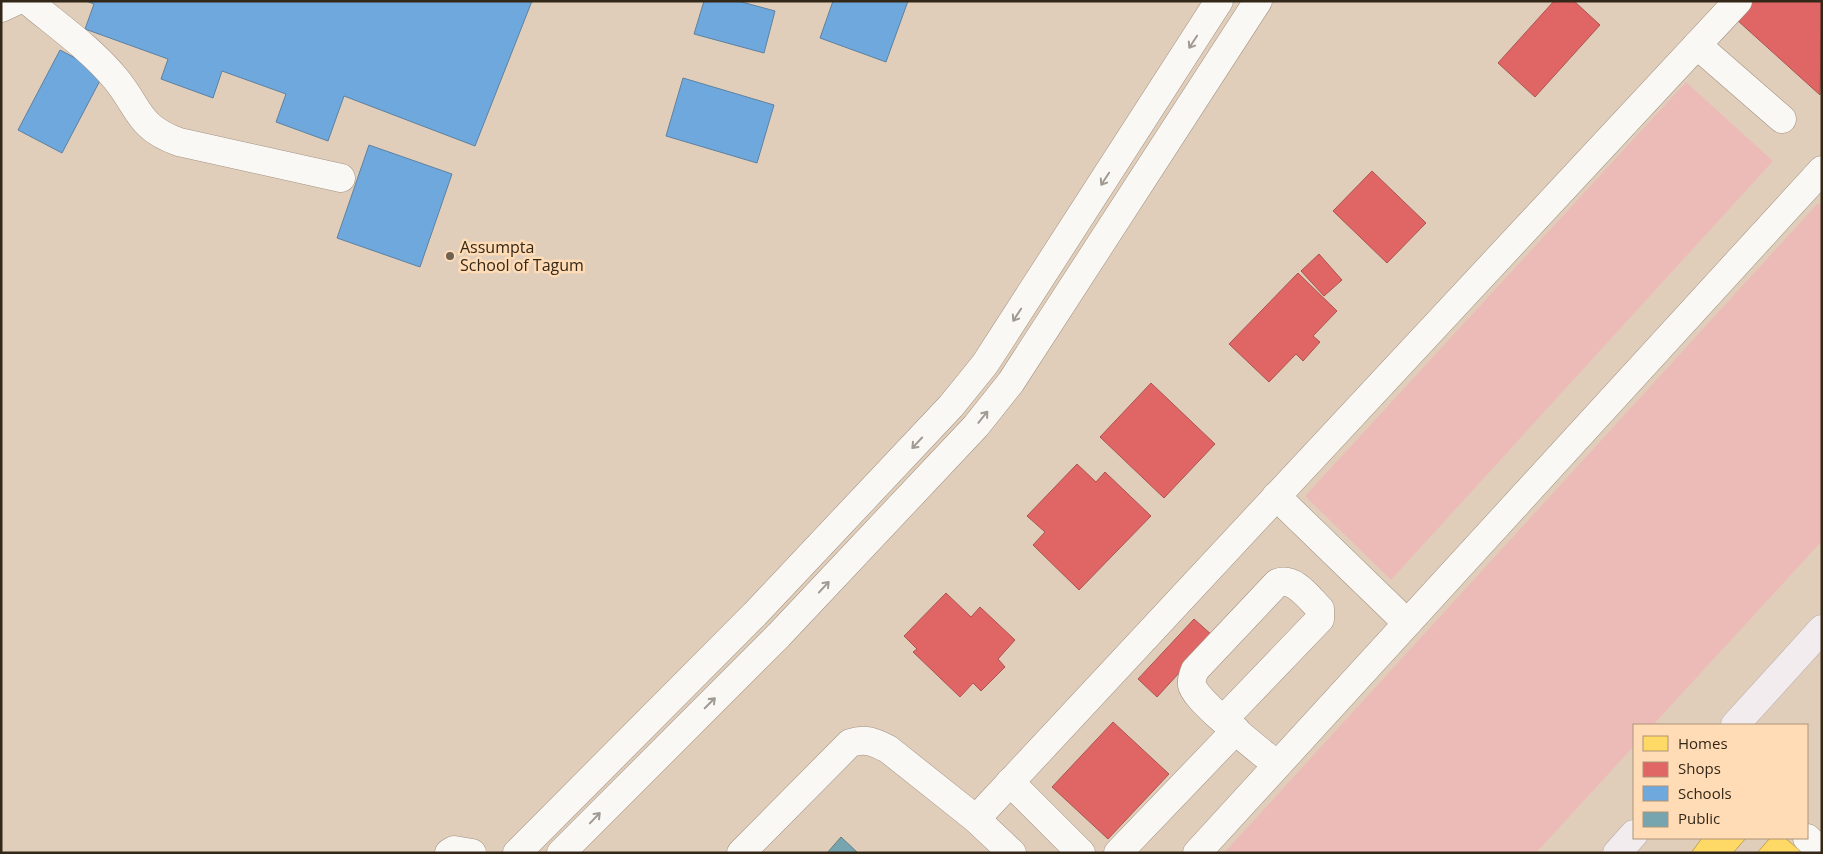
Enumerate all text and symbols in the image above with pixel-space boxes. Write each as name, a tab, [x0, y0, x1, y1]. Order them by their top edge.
one-way arrow	[1188, 35, 1198, 49]
one-way arrow	[1100, 171, 1110, 185]
place label: Assumpta School of Tagum	[460, 236, 584, 276]
marker: Assumpta School of Tagum	[444, 250, 456, 262]
one-way arrow	[1011, 308, 1021, 322]
one-way arrow	[977, 411, 988, 424]
one-way arrow	[911, 436, 923, 449]
one-way arrow	[818, 581, 830, 594]
one-way arrow	[704, 697, 716, 709]
legend	[1633, 724, 1808, 839]
text: Homes	[1678, 733, 1728, 753]
text: Shops	[1678, 758, 1721, 778]
text: Schools	[1678, 783, 1732, 803]
text: Public	[1678, 808, 1720, 828]
one-way arrow	[589, 812, 601, 824]

